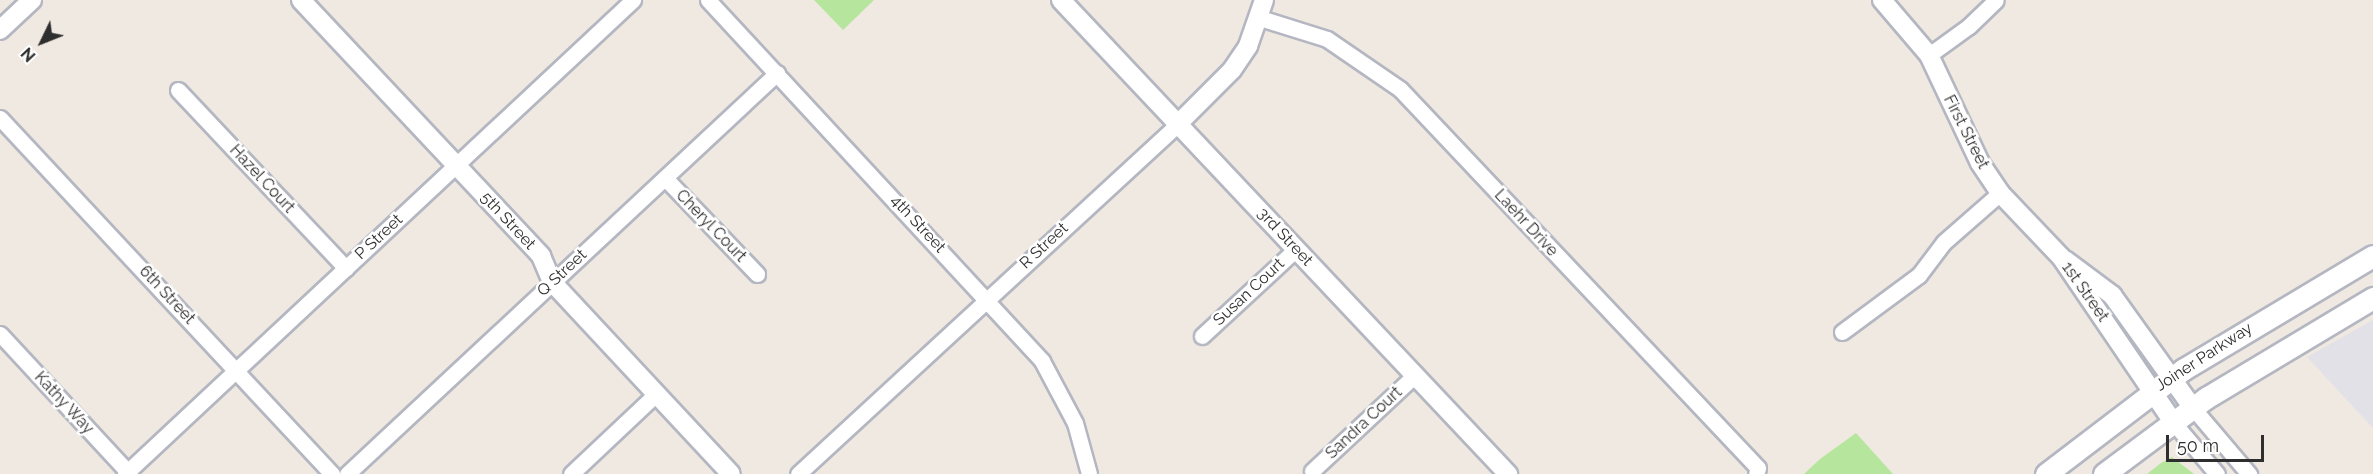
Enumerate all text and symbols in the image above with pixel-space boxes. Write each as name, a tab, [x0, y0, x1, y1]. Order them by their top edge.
north arrow	[12, 12, 72, 72]
text: N	[17, 44, 40, 66]
street label: First Street	[1939, 92, 1993, 172]
street label: Hazel Court	[225, 141, 299, 217]
street label: Cheryl Court	[672, 186, 750, 266]
street label: Laehr Drive	[1490, 186, 1562, 260]
street label: 5th Street	[476, 188, 540, 254]
street label: 4th Street	[886, 191, 950, 257]
street label: 3rd Street	[1253, 204, 1317, 270]
street label: P Street	[351, 210, 407, 264]
street label: R Street	[1016, 219, 1072, 273]
street label: Q Street	[533, 245, 591, 301]
street label: Susan Court	[1210, 254, 1288, 330]
street label: 1st Street	[2058, 258, 2112, 326]
street label: 6th Street	[135, 262, 199, 328]
street label: Joiner Parkway	[2152, 319, 2256, 395]
street label: Kathy Way	[30, 367, 98, 439]
street label: Sandra Court	[1322, 383, 1406, 463]
scale bar	[2169, 423, 2266, 461]
text: 50 m	[2177, 435, 2219, 456]

